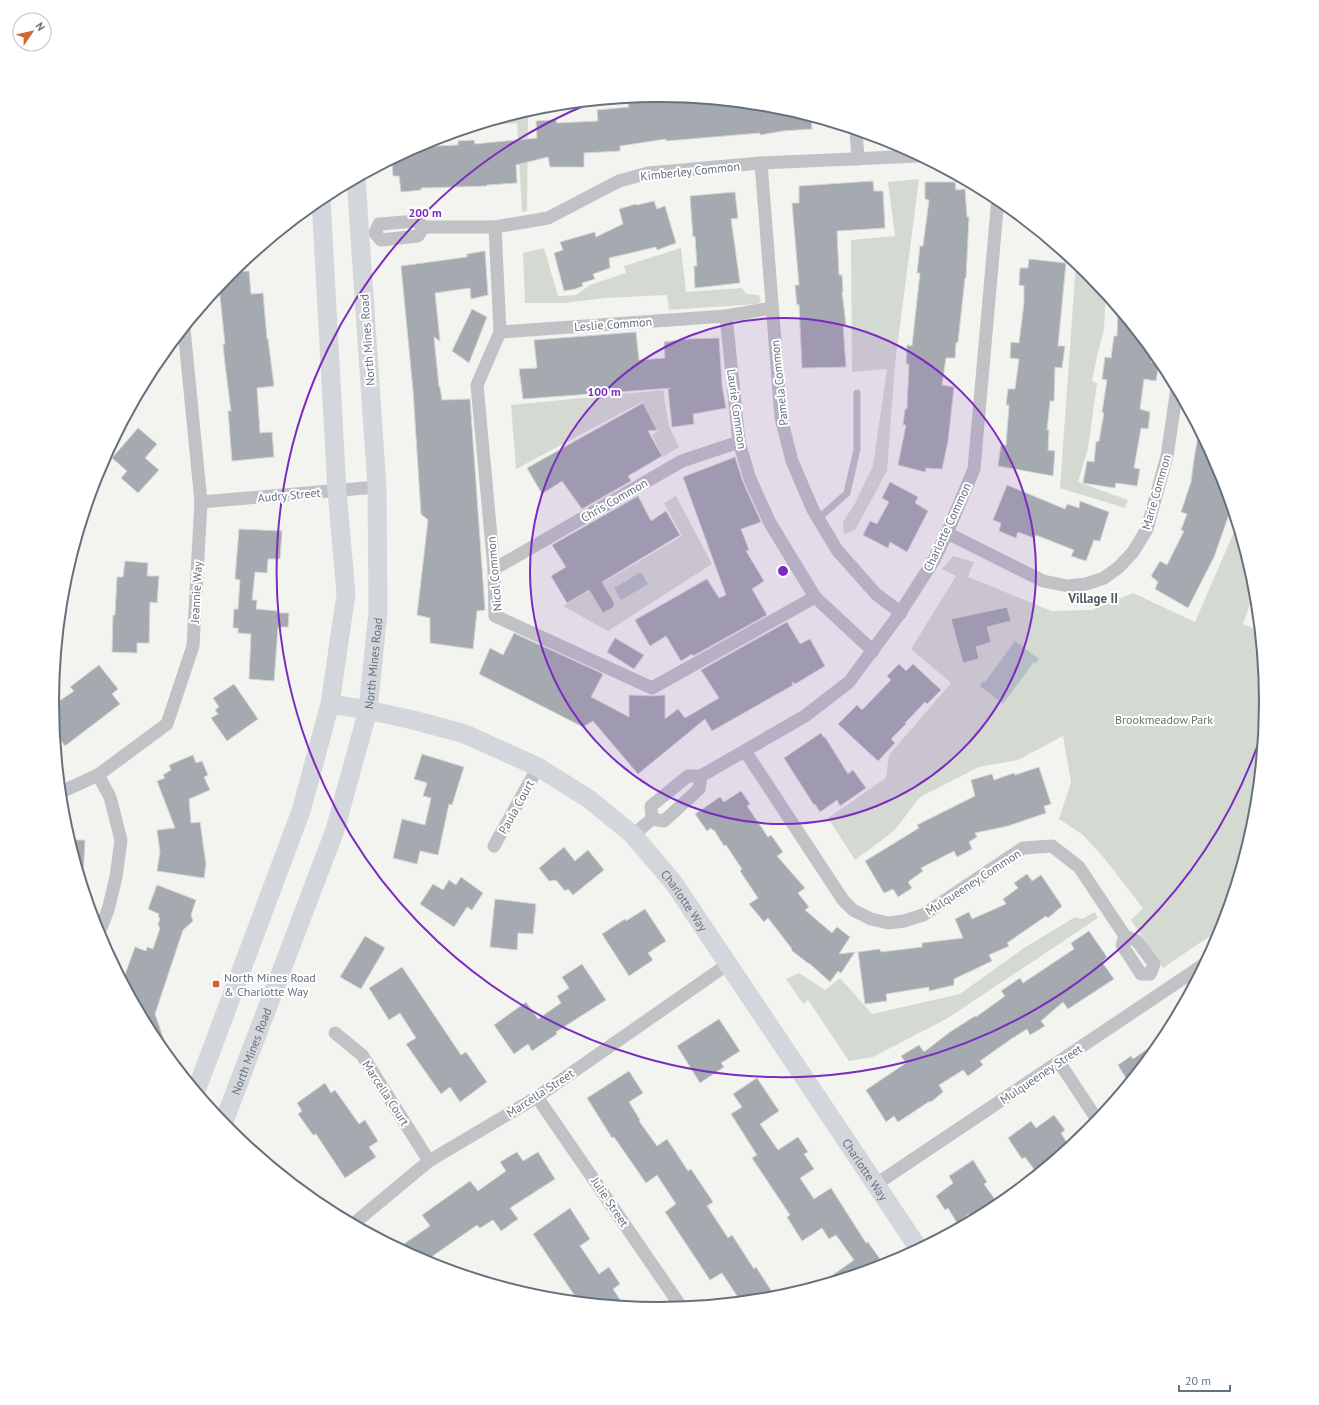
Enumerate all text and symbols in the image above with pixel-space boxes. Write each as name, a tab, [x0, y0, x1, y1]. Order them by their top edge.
north arrow	[12, 12, 52, 52]
text: N	[32, 19, 48, 33]
street label: Kimberley Common	[639, 158, 741, 184]
text: 200 m	[408, 205, 442, 220]
street label: North Mines Road	[356, 294, 378, 386]
street label: Leslie Common	[574, 314, 652, 334]
street label: Pamela Common	[767, 339, 791, 427]
street label: Laurie Common	[724, 368, 750, 450]
text: 100 m	[587, 384, 621, 399]
street label: Marie Common	[1138, 453, 1174, 531]
street label: Chris Common	[578, 475, 650, 525]
street label: Charlotte Common	[920, 480, 974, 574]
street label: Audry Street	[257, 485, 321, 505]
street label: Nicol Common	[483, 536, 505, 612]
street label: Jeannie Way	[187, 560, 205, 624]
centre of rings	[776, 564, 790, 578]
district label: Village II	[1067, 590, 1118, 607]
street label: North Mines Road	[361, 617, 385, 710]
park label: Brookmeadow Park	[1115, 712, 1213, 727]
street label: Paula Court	[495, 777, 537, 837]
street label: Mulqueeney Common	[923, 846, 1023, 918]
street label: Charlotte Way	[658, 866, 711, 934]
place label: North Mines Road & Charlotte Way	[224, 970, 316, 999]
marker: North Mines Road & Charlotte Way	[211, 979, 221, 989]
street label: North Mines Road	[227, 1005, 274, 1097]
street label: Mulqueeney Street	[997, 1041, 1085, 1107]
street label: Marcella Court	[359, 1058, 413, 1128]
street label: Marcella Street	[503, 1066, 577, 1120]
street label: Charlotte Way	[839, 1135, 892, 1203]
street label: Julie Street	[587, 1173, 632, 1230]
scale bar	[1179, 1367, 1230, 1393]
text: 20 m	[1185, 1373, 1211, 1388]

